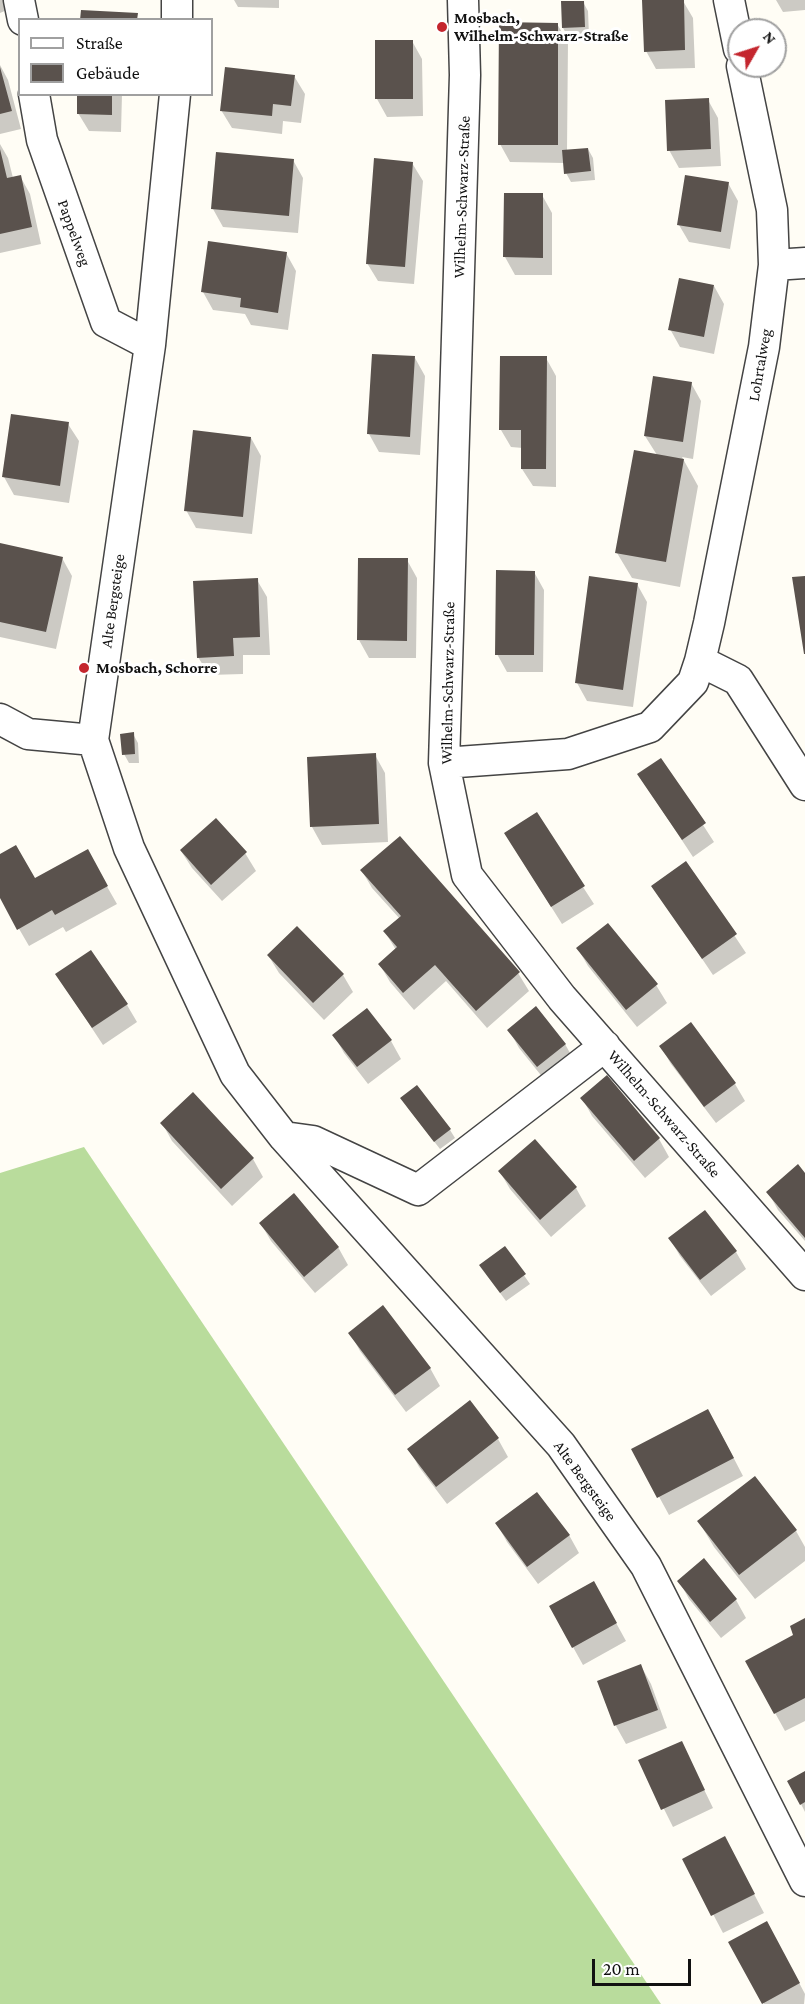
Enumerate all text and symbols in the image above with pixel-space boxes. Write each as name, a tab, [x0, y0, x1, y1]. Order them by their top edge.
place label: Mosbach, Wilhelm-Schwarz-Straße	[454, 8, 628, 46]
legend	[18, 18, 213, 96]
north arrow	[727, 18, 787, 78]
marker: Mosbach, Wilhelm-Schwarz-Straße	[435, 20, 449, 34]
text: N	[760, 28, 780, 47]
text: Straße	[76, 33, 123, 53]
text: Gebäude	[76, 63, 140, 83]
street label: Wilhelm-Schwarz-Straße	[450, 115, 474, 279]
street label: Pappelweg	[53, 197, 95, 269]
street label: Lohrtalweg	[744, 327, 776, 403]
street label: Alte Bergsteige	[97, 553, 129, 649]
street label: Wilhelm-Schwarz-Straße	[437, 601, 459, 765]
place label: Mosbach, Schorre	[96, 658, 217, 678]
marker: Mosbach, Schorre	[77, 661, 91, 675]
street label: Wilhelm-Schwarz-Straße	[603, 1046, 725, 1182]
street label: Alte Bergsteige	[549, 1437, 621, 1525]
scale bar	[595, 1947, 694, 1985]
text: 20 m	[603, 1959, 640, 1979]

